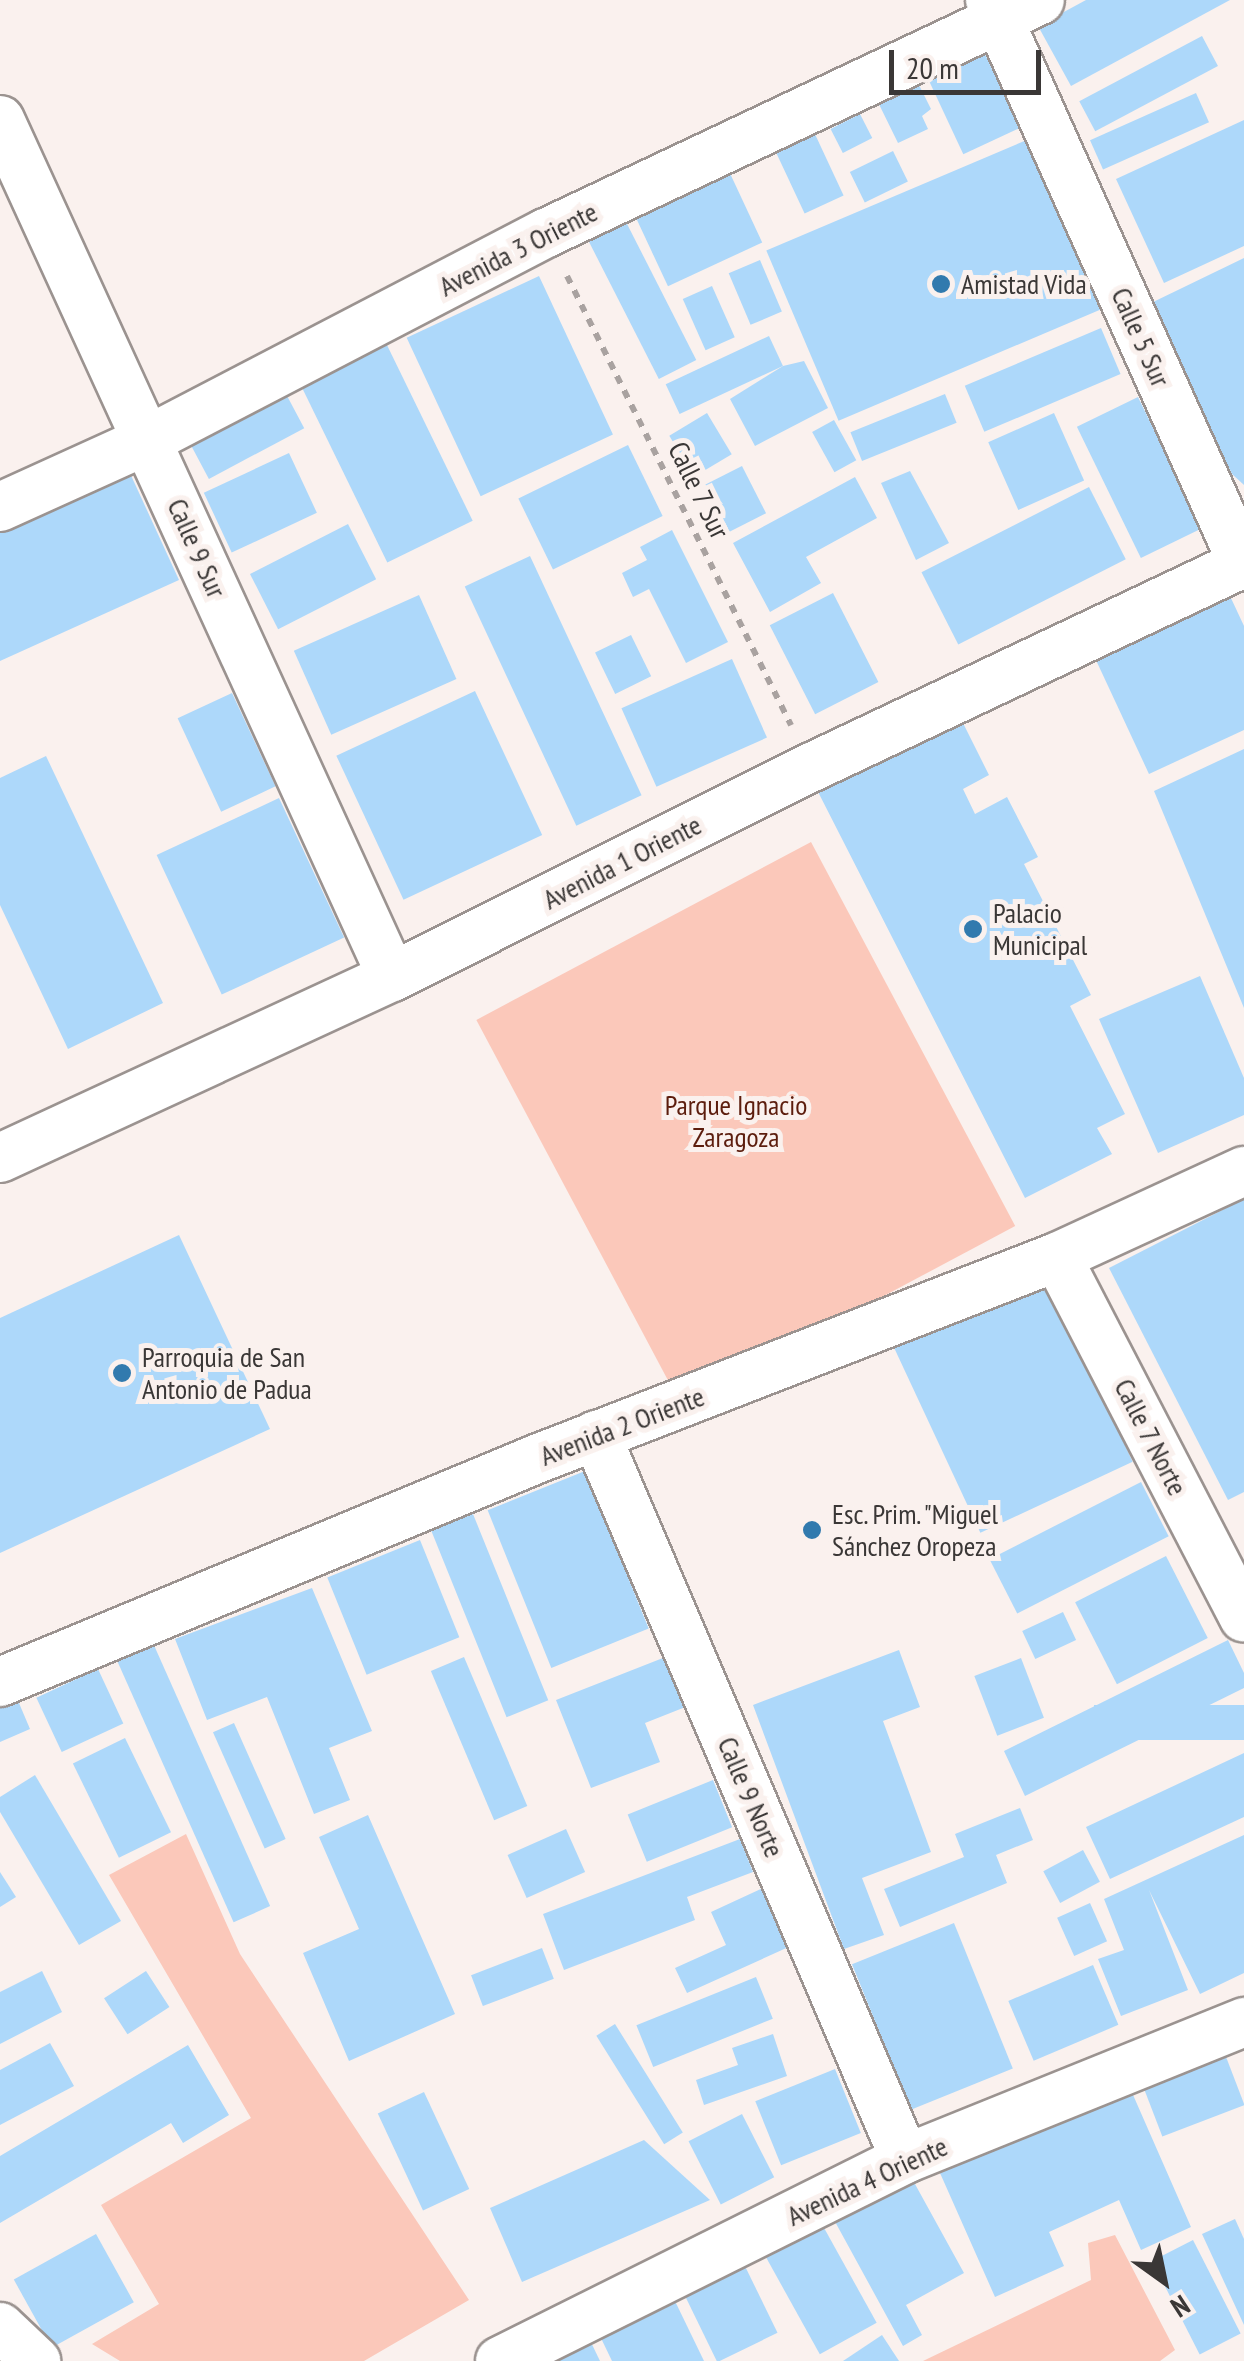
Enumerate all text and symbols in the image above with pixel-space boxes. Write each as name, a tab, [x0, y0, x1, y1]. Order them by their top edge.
scale bar	[894, 30, 1046, 92]
text: 20 m	[906, 48, 959, 87]
street label: Avenida 3 Oriente	[433, 195, 603, 303]
place label: Amistad Vida	[961, 267, 1087, 301]
marker: Amistad Vida	[930, 273, 952, 295]
street label: Calle 5 Sur	[1104, 282, 1178, 392]
street label: Calle 7 Sur	[661, 436, 737, 544]
street label: Calle 9 Sur	[160, 493, 234, 603]
street label: Avenida 1 Oriente	[537, 808, 707, 916]
place label: Palacio Municipal	[993, 896, 1087, 962]
marker: Palacio Municipal	[962, 918, 984, 940]
park label: Parque Ignacio Zaragoza	[665, 1088, 807, 1154]
place label: Parroquia de San Antonio de Padua	[142, 1340, 312, 1406]
marker: Parroquia de San Antonio de Padua	[111, 1362, 133, 1384]
street label: Calle 7 Norte	[1107, 1373, 1195, 1501]
street label: Avenida 2 Oriente	[535, 1379, 709, 1473]
place label: Esc. Prim. "Miguel Sánchez Oropeza	[832, 1497, 1003, 1563]
marker: Esc. Prim. "Miguel Sánchez Oropeza	[801, 1519, 823, 1541]
street label: Calle 9 Norte	[711, 1732, 791, 1862]
street label: Avenida 4 Oriente	[782, 2129, 952, 2233]
north arrow	[1114, 2231, 1214, 2331]
text: N	[1164, 2287, 1197, 2326]

